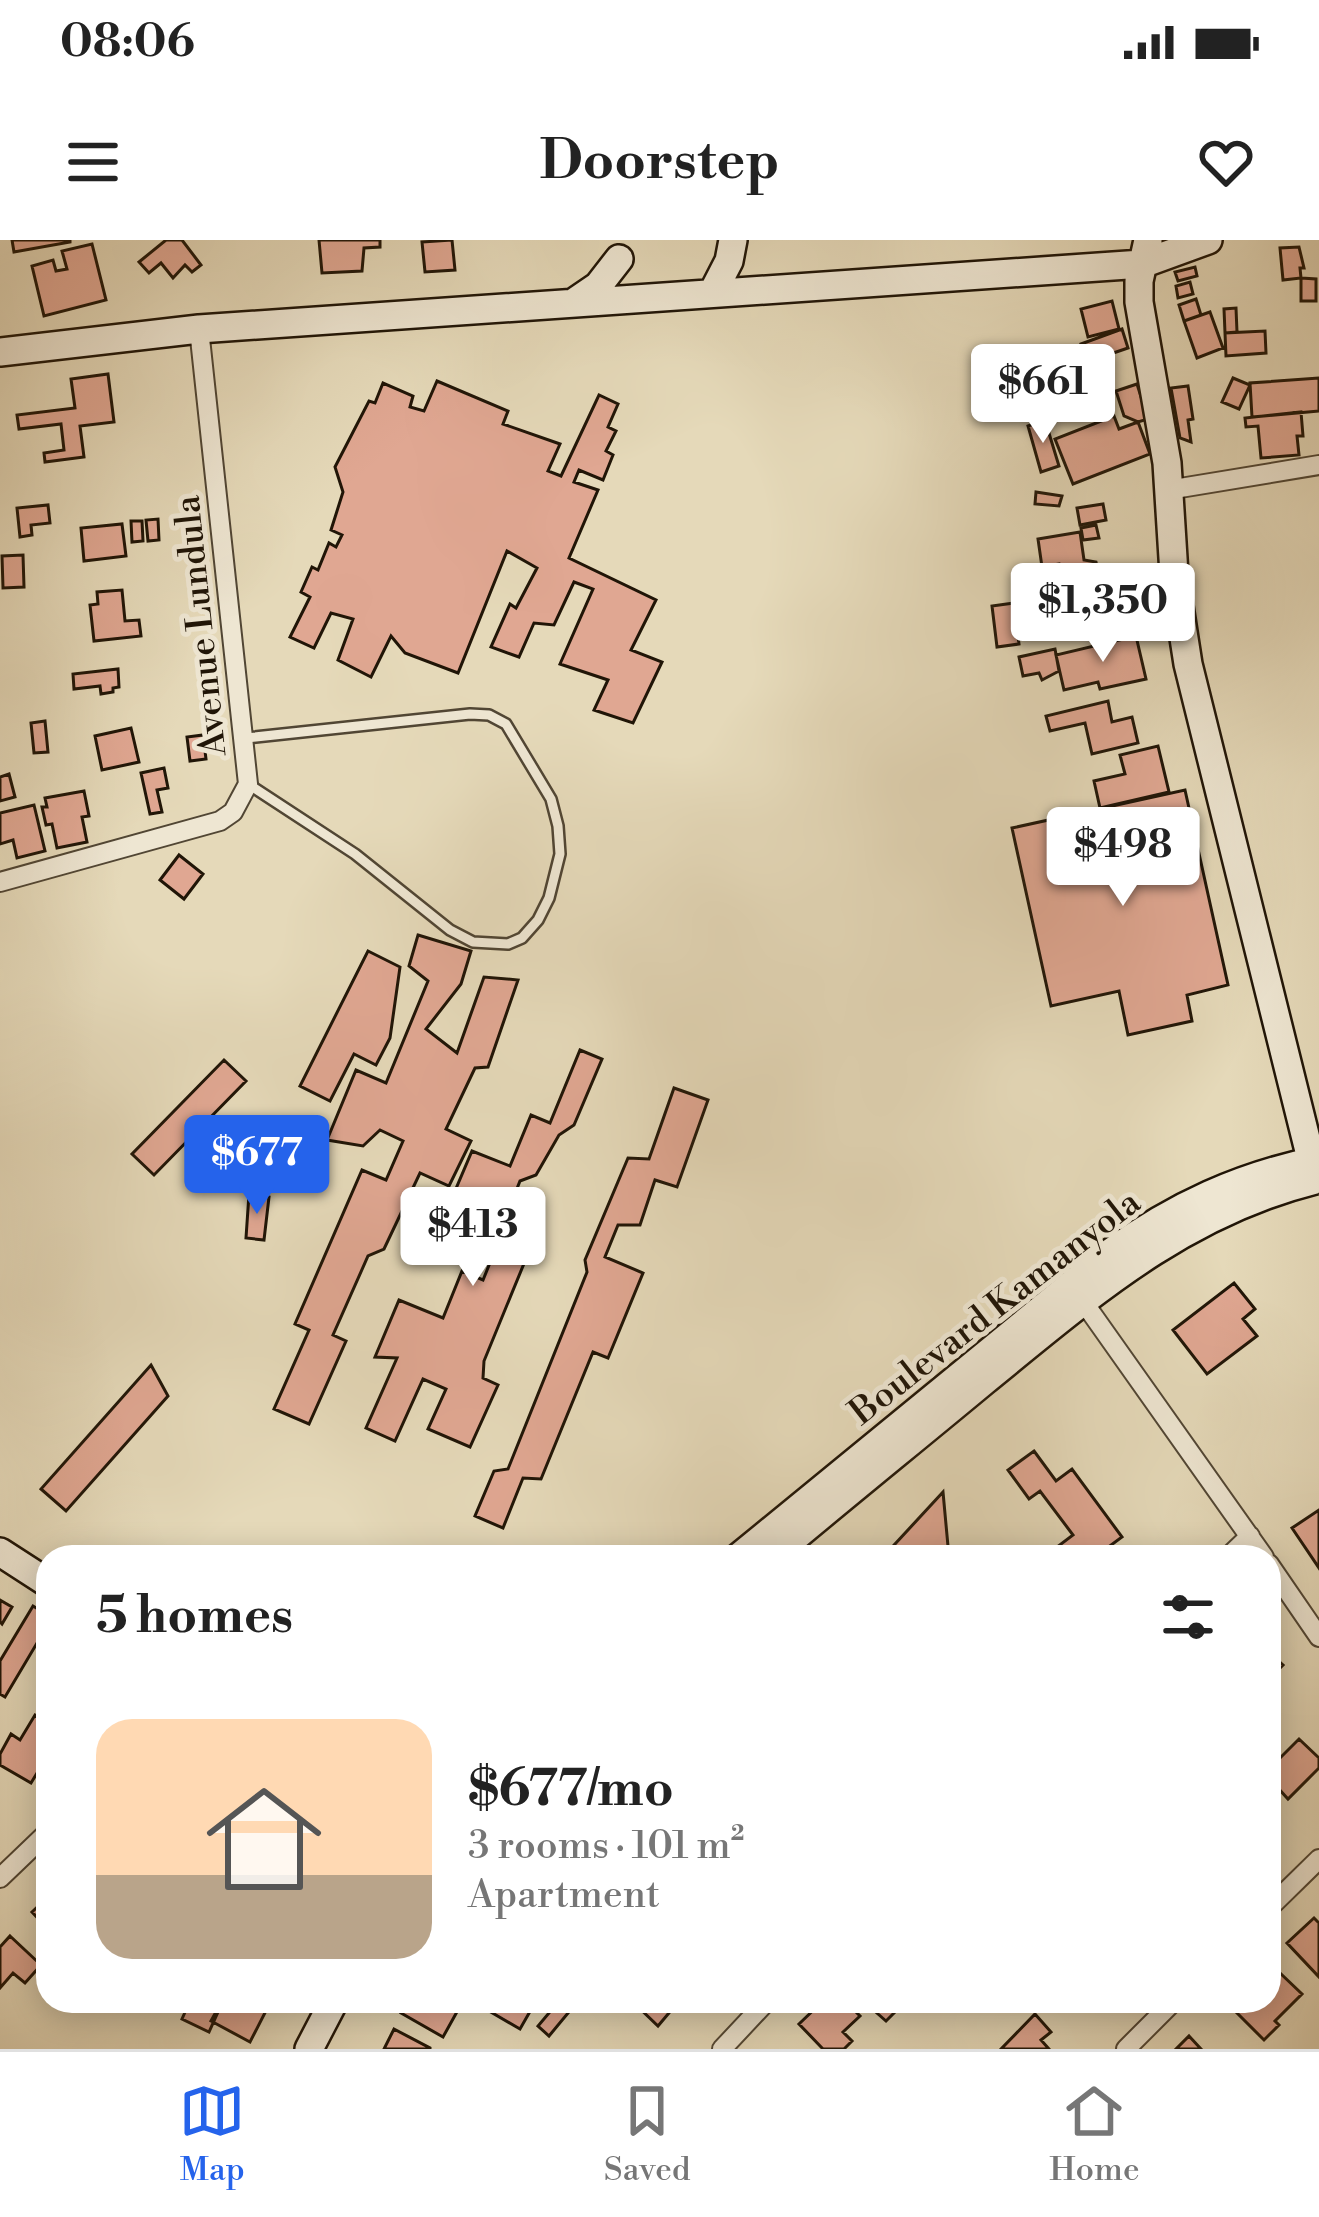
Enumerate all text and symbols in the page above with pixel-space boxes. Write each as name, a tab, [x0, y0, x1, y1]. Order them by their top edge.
text: 08:06	[60, 14, 195, 71]
text: Doorstep	[539, 128, 780, 196]
icon: menu	[60, 129, 126, 195]
icon: heart	[1193, 129, 1259, 195]
pin: $661	[972, 344, 1114, 446]
text: $661	[998, 358, 1088, 407]
street label: Avenue Lundula	[165, 492, 238, 759]
pin: $1,350	[1005, 563, 1201, 665]
text: $1,350	[1038, 577, 1168, 626]
pin: $498	[1052, 807, 1194, 909]
text: $498	[1074, 821, 1172, 870]
pin: $677	[186, 1115, 328, 1217]
text: $677	[211, 1129, 303, 1178]
street label: Boulevard Kamanyola	[840, 1180, 1150, 1436]
pin: $413	[402, 1187, 544, 1289]
text: $413	[427, 1201, 519, 1250]
icon: filters	[1155, 1584, 1221, 1650]
text: 5 homes	[96, 1585, 293, 1649]
text: $677/mo	[468, 1758, 674, 1822]
icon: home	[192, 1767, 336, 1911]
text: 3 rooms · 101 m²	[468, 1822, 744, 1871]
text: Apartment	[468, 1871, 660, 1920]
tab: Map	[179, 2078, 245, 2191]
tab: Saved	[604, 2078, 691, 2191]
tab: Home	[1049, 2078, 1140, 2191]

